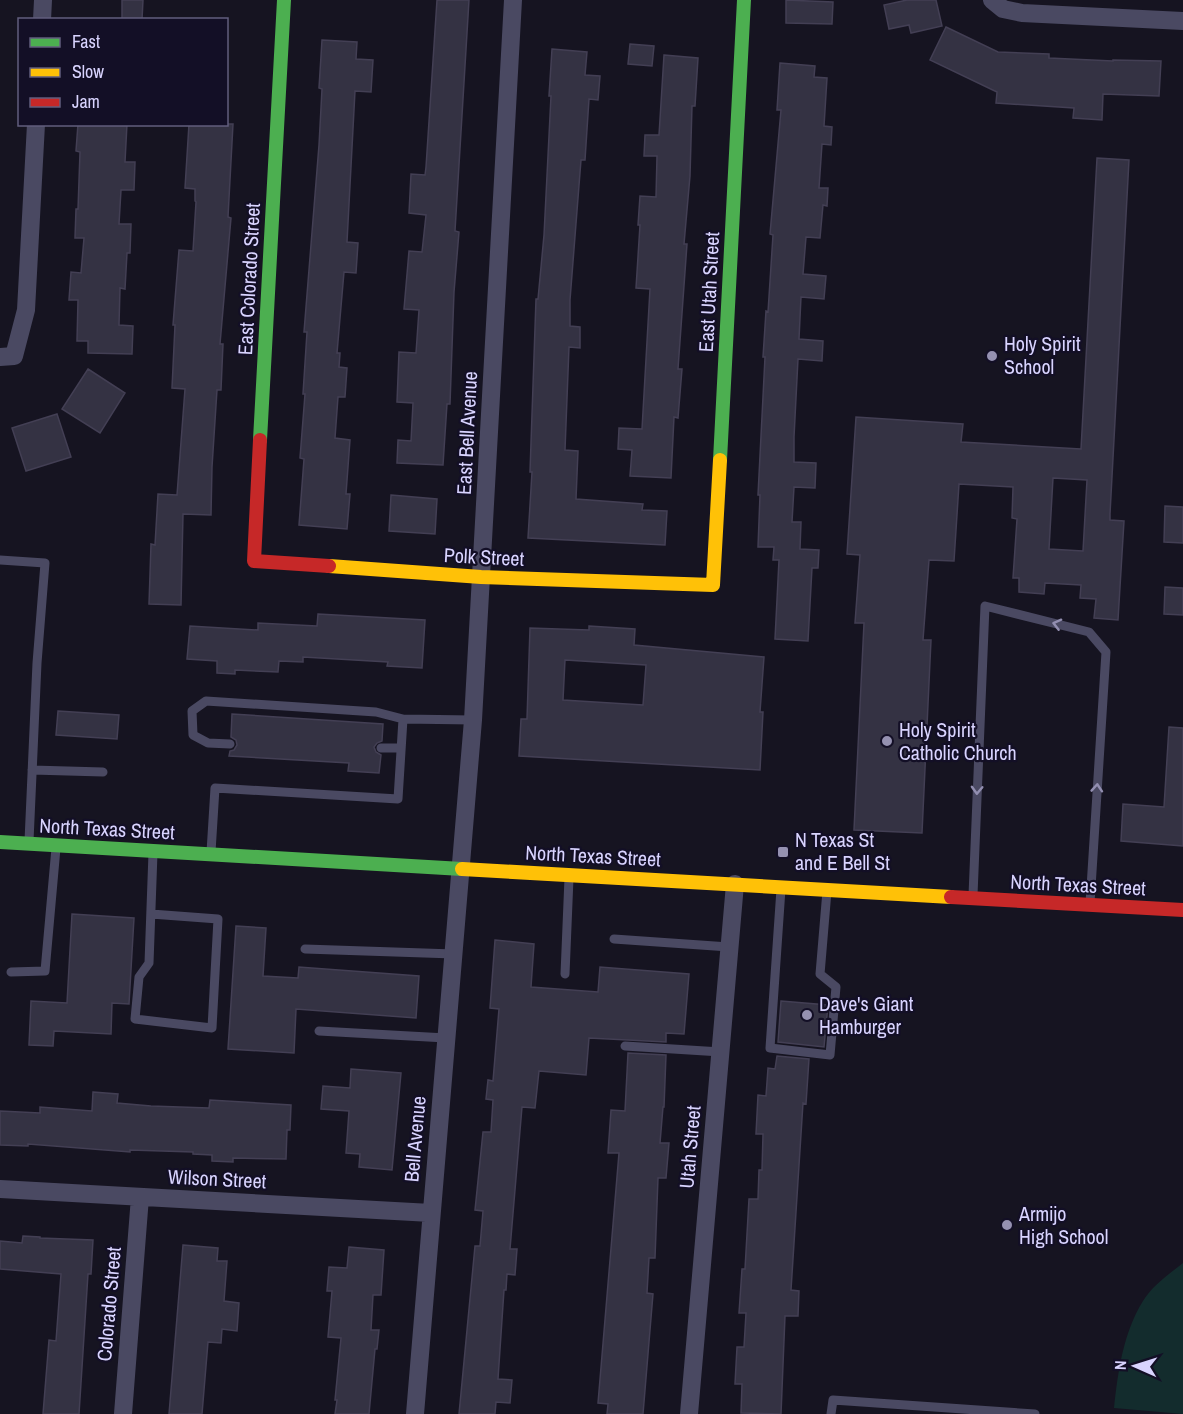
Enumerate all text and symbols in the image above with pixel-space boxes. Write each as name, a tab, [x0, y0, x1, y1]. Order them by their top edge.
legend	[18, 18, 228, 126]
text: Fast	[72, 29, 100, 54]
text: Slow	[72, 59, 104, 84]
text: Jam	[72, 89, 100, 114]
street label: East Colorado Street	[231, 202, 266, 356]
street label: East Utah Street	[692, 231, 725, 353]
place label: Holy Spirit School	[1004, 330, 1081, 380]
marker: Holy Spirit School	[985, 349, 999, 363]
street label: East Bell Avenue	[450, 370, 483, 495]
street label: Polk Street	[443, 541, 525, 572]
one-way arrow	[1052, 619, 1062, 632]
place label: Holy Spirit Catholic Church	[899, 716, 1017, 766]
marker: Holy Spirit Catholic Church	[880, 734, 894, 748]
one-way arrow	[1090, 783, 1103, 792]
one-way arrow	[971, 786, 984, 795]
street label: North Texas Street	[39, 811, 176, 846]
place label: N Texas St and E Bell St	[795, 826, 890, 876]
street label: North Texas Street	[525, 838, 662, 873]
marker: N Texas St and E Bell St	[776, 845, 790, 859]
street label: North Texas Street	[1010, 867, 1147, 902]
place label: Dave's Giant Hamburger	[819, 990, 914, 1040]
marker: Dave's Giant Hamburger	[800, 1008, 814, 1022]
street label: Bell Avenue	[397, 1095, 432, 1183]
street label: Utah Street	[672, 1104, 707, 1189]
street label: Wilson Street	[167, 1162, 267, 1195]
place label: Armijo High School	[1018, 1200, 1108, 1250]
marker: Armijo High School	[1000, 1218, 1014, 1232]
street label: Colorado Street	[90, 1245, 127, 1362]
north arrow	[1105, 1336, 1165, 1396]
text: N	[1109, 1360, 1131, 1371]

